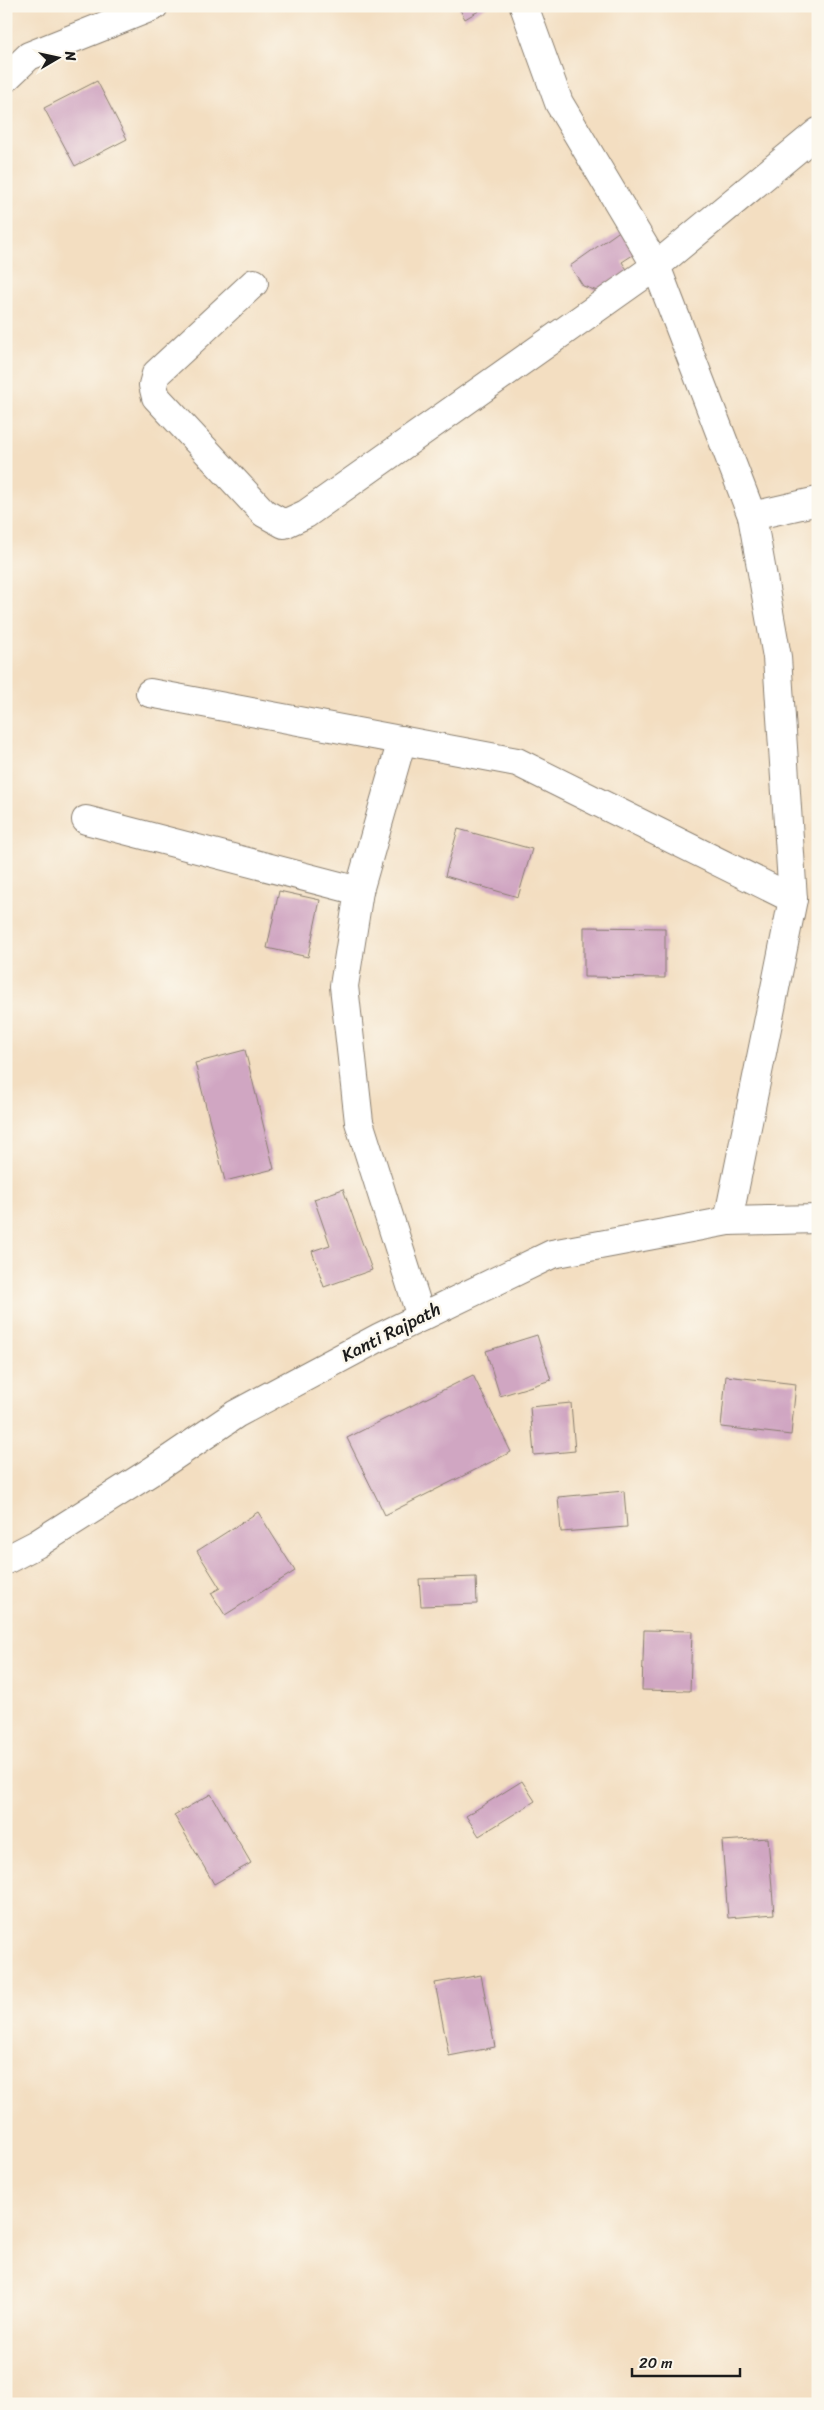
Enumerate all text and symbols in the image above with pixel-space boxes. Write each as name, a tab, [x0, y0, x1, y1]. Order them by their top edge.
north arrow	[32, 32, 82, 82]
text: N	[57, 48, 83, 63]
street label: Kanti Rajpath	[336, 1293, 446, 1371]
scale bar	[632, 2345, 739, 2377]
text: 20 m	[639, 2350, 673, 2376]

